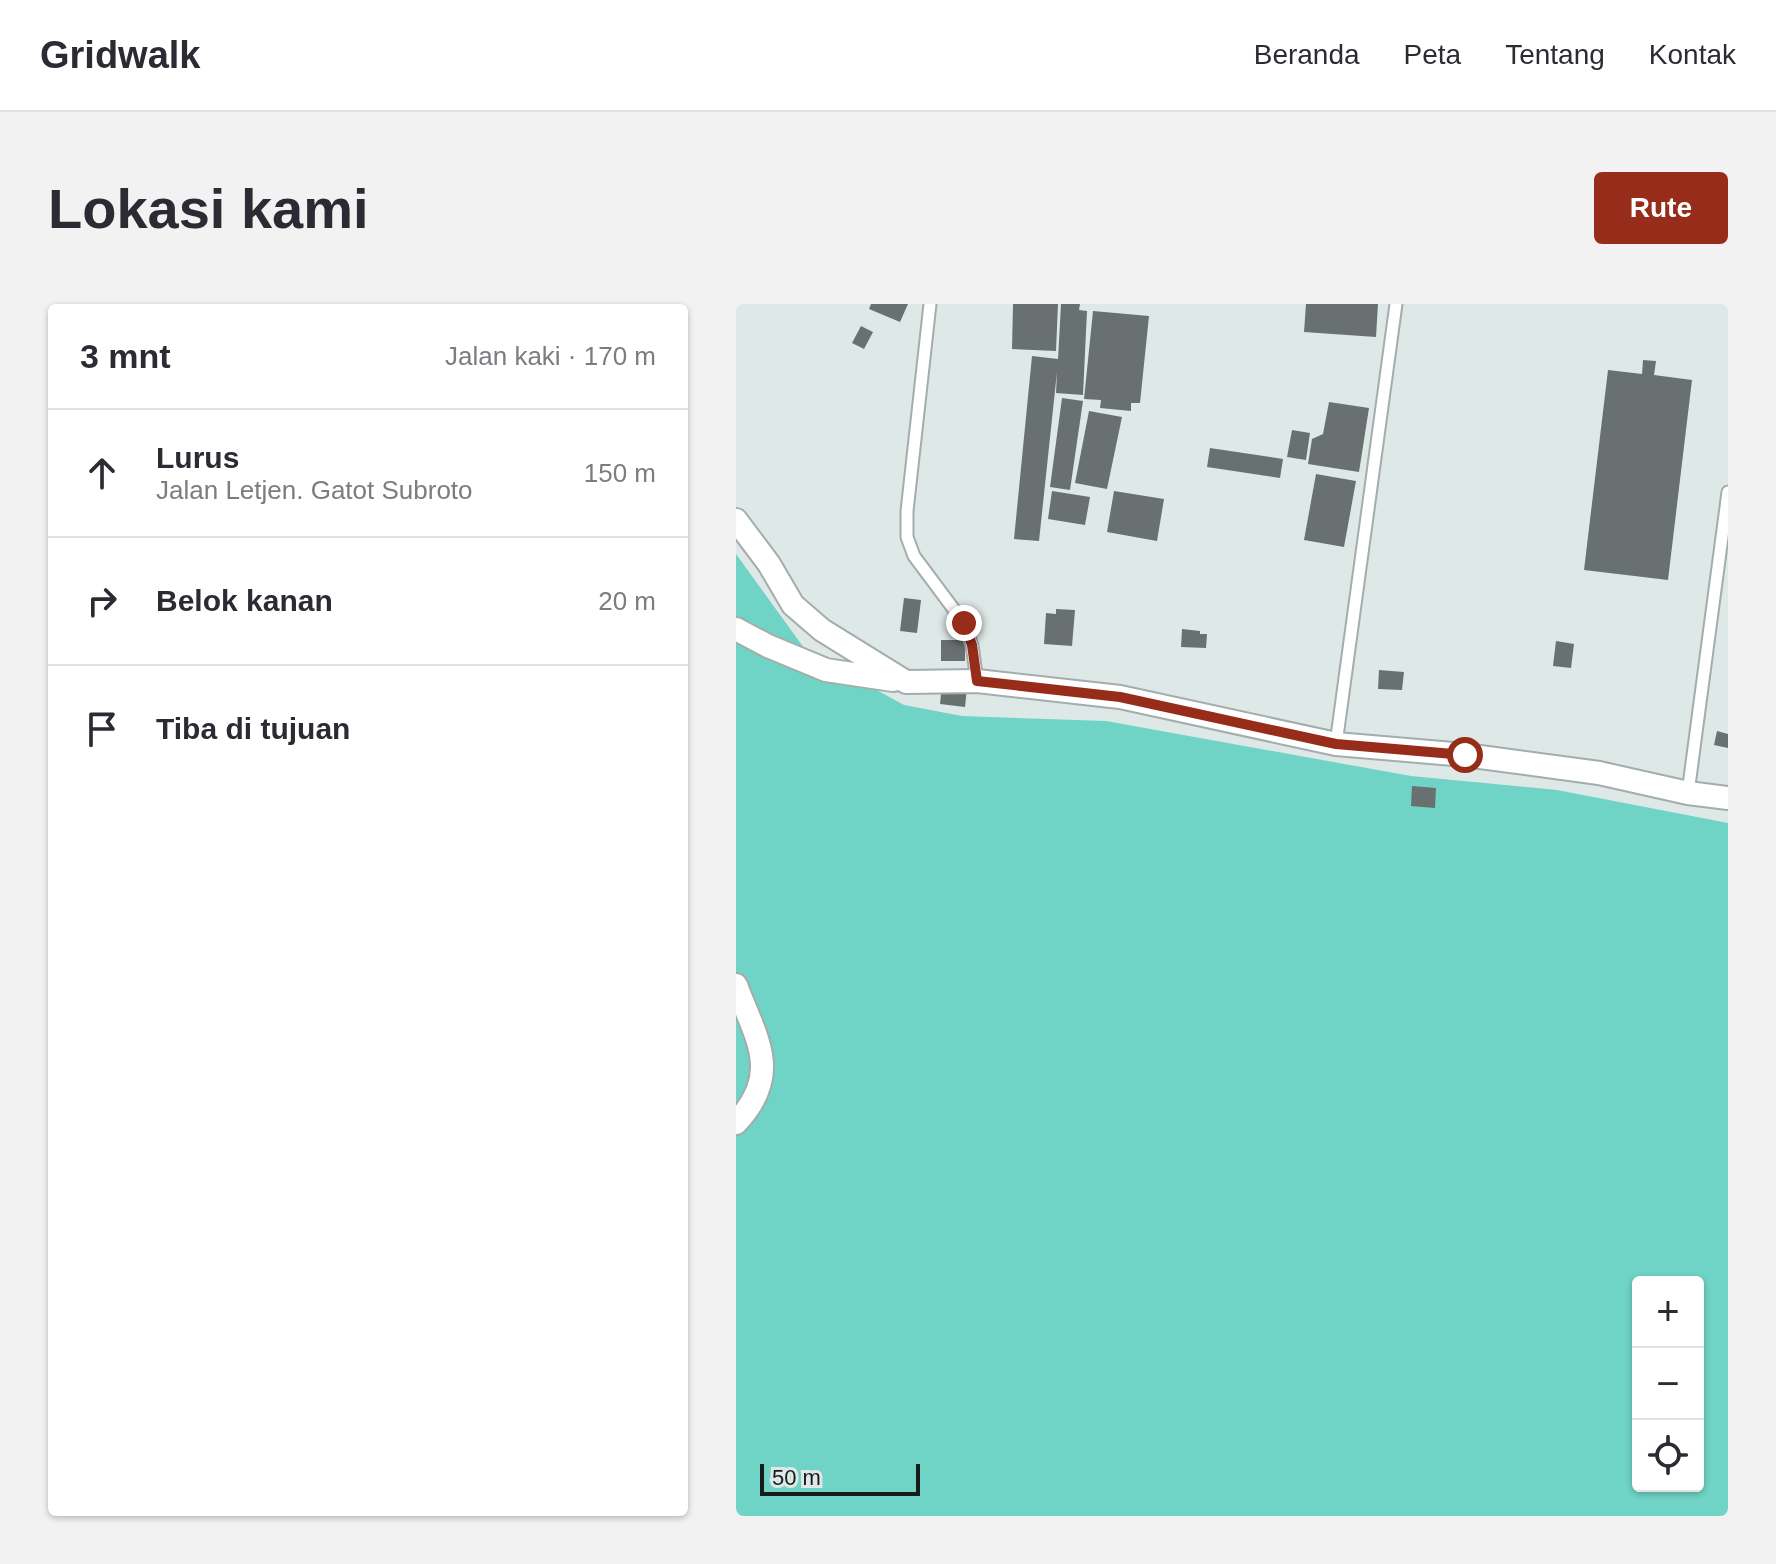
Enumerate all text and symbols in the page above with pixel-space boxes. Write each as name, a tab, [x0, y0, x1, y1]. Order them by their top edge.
text: Gridwalk	[40, 34, 201, 76]
text: Beranda	[1254, 39, 1360, 70]
text: Peta	[1404, 39, 1461, 70]
text: Tentang	[1505, 39, 1605, 70]
text: Kontak	[1649, 39, 1736, 70]
button: Rute	[1594, 172, 1728, 244]
text: Lokasi kami	[48, 177, 369, 240]
text: 3 mnt	[80, 337, 171, 375]
text: Jalan kaki · 170 m	[445, 341, 656, 371]
text: Lurus	[156, 441, 239, 474]
icon: ahead	[80, 451, 124, 495]
text: 150 m	[584, 458, 656, 488]
text: Jalan Letjen. Gatot Subroto	[156, 475, 473, 505]
icon: right	[80, 579, 124, 623]
text: Belok kanan	[156, 584, 333, 617]
text: 20 m	[598, 586, 656, 616]
route end	[946, 605, 982, 641]
icon: arrive	[80, 707, 124, 751]
text: Tiba di tujuan	[156, 712, 350, 745]
route start	[1447, 737, 1483, 773]
map controls	[1632, 1276, 1704, 1492]
button: +	[1632, 1276, 1704, 1348]
button: −	[1632, 1348, 1704, 1420]
button: locate	[1632, 1420, 1704, 1492]
scale bar	[760, 1460, 920, 1496]
text: 50 m	[772, 1465, 821, 1490]

